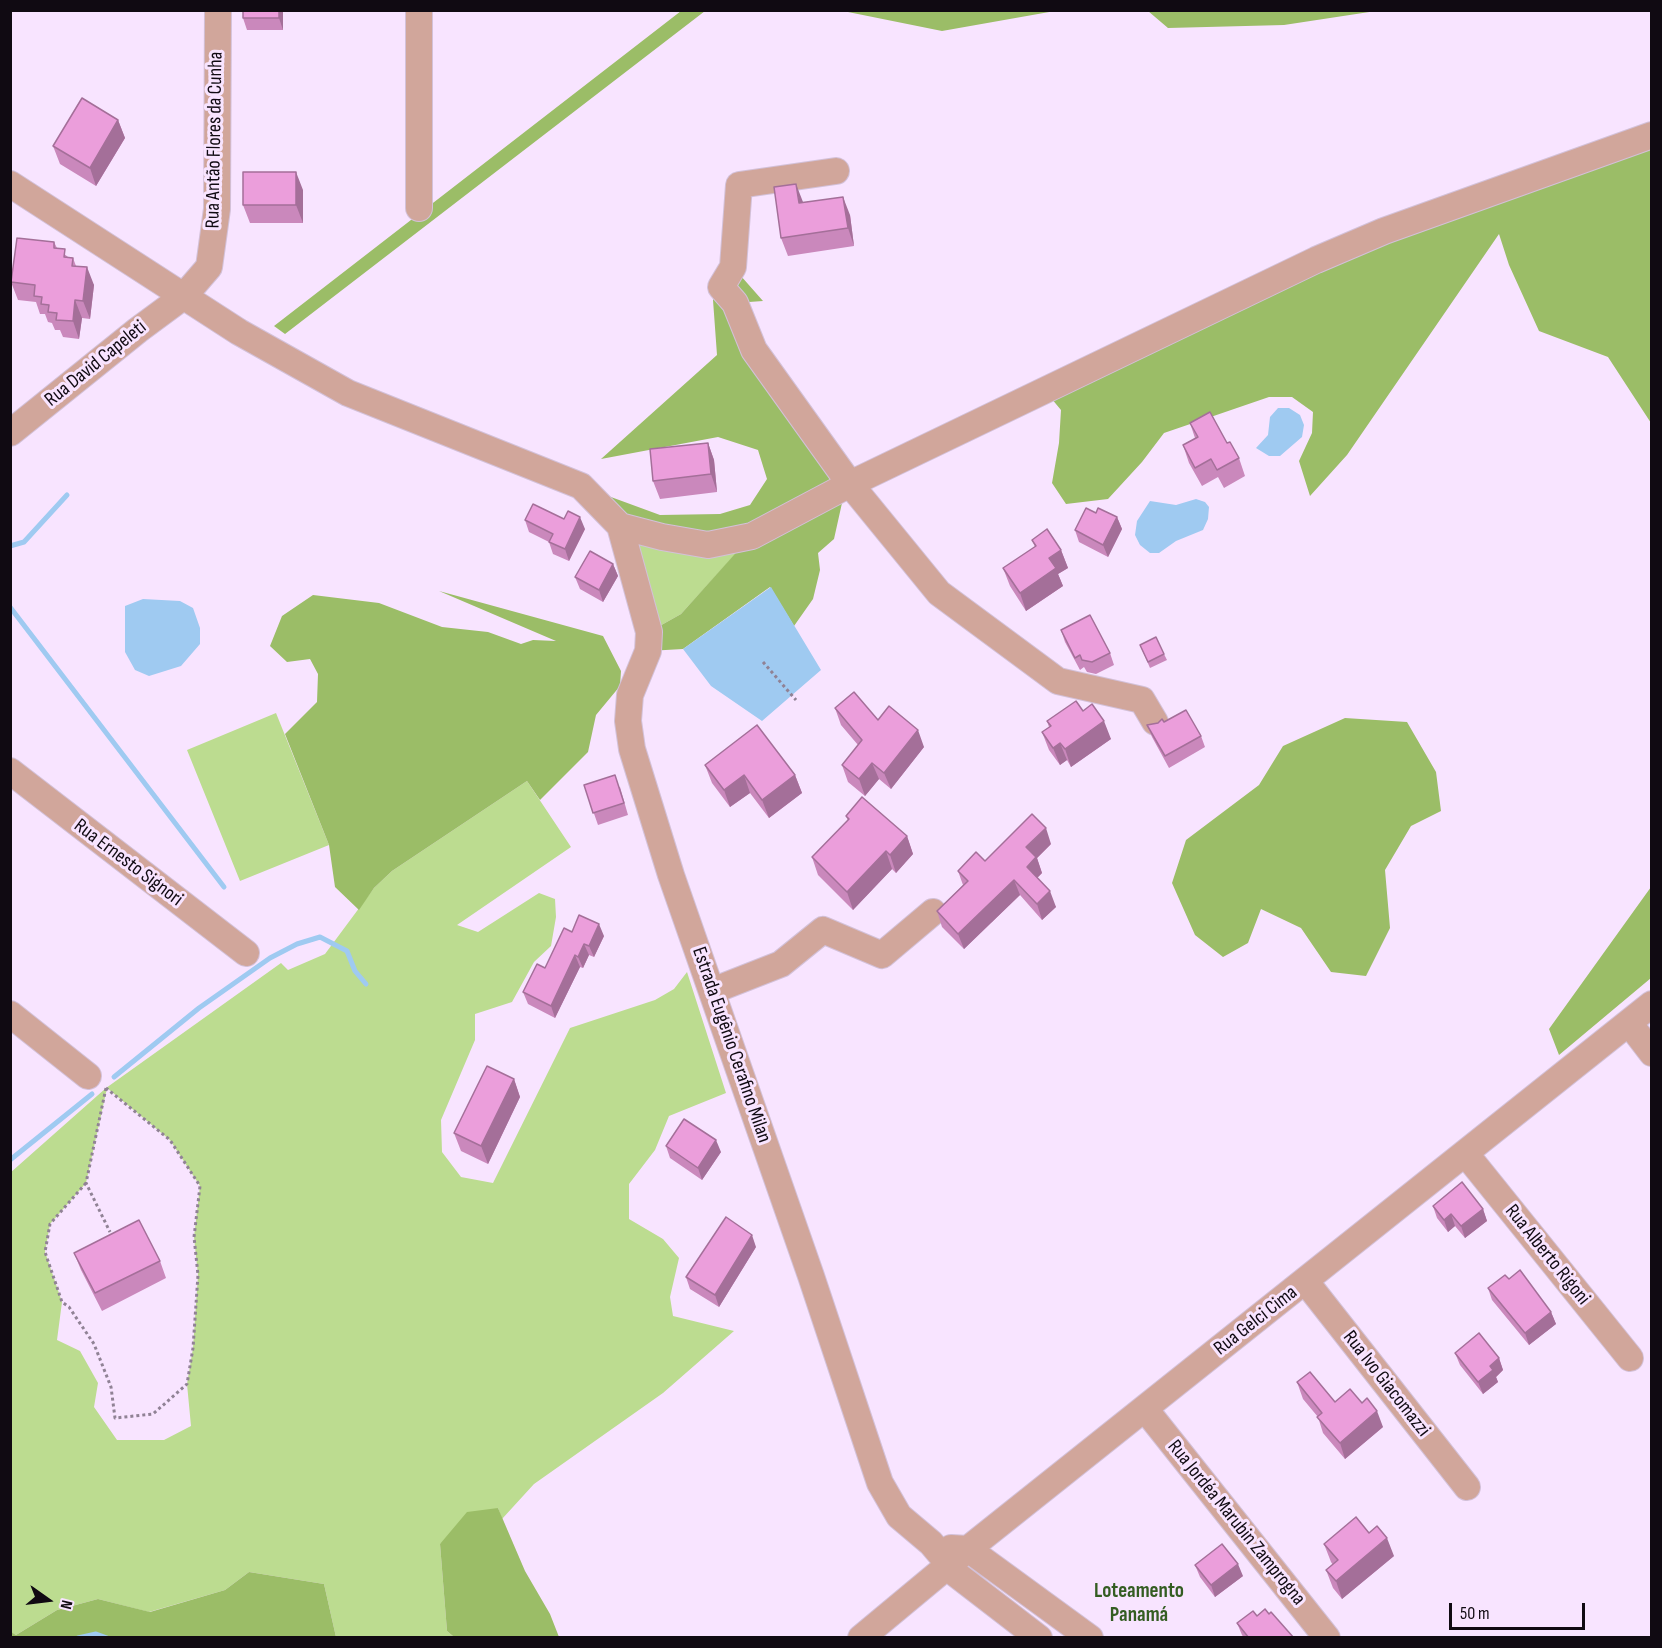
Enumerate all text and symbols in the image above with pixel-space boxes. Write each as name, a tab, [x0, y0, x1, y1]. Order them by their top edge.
street label: Rua Antão Flores da Cunha	[201, 51, 229, 229]
street label: Rua David Capeleti	[40, 316, 152, 412]
street label: Rua Ernesto Signori	[69, 814, 187, 912]
street label: Estrada Eugênio Cerafino Milan	[686, 944, 776, 1146]
street label: Rua Alberto Rigoni	[1499, 1200, 1595, 1310]
street label: Rua Gelci Cima	[1210, 1281, 1302, 1361]
street label: Rua Ivo Giacomazzi	[1337, 1326, 1435, 1442]
street label: Rua Jordéa Marubin Zamprogna	[1162, 1435, 1310, 1611]
north arrow	[18, 1570, 78, 1630]
district label: Loteamento Panamá	[1094, 1579, 1184, 1629]
scale bar	[1452, 1591, 1588, 1629]
text: N	[56, 1598, 76, 1611]
text: 50 m	[1460, 1603, 1490, 1624]

